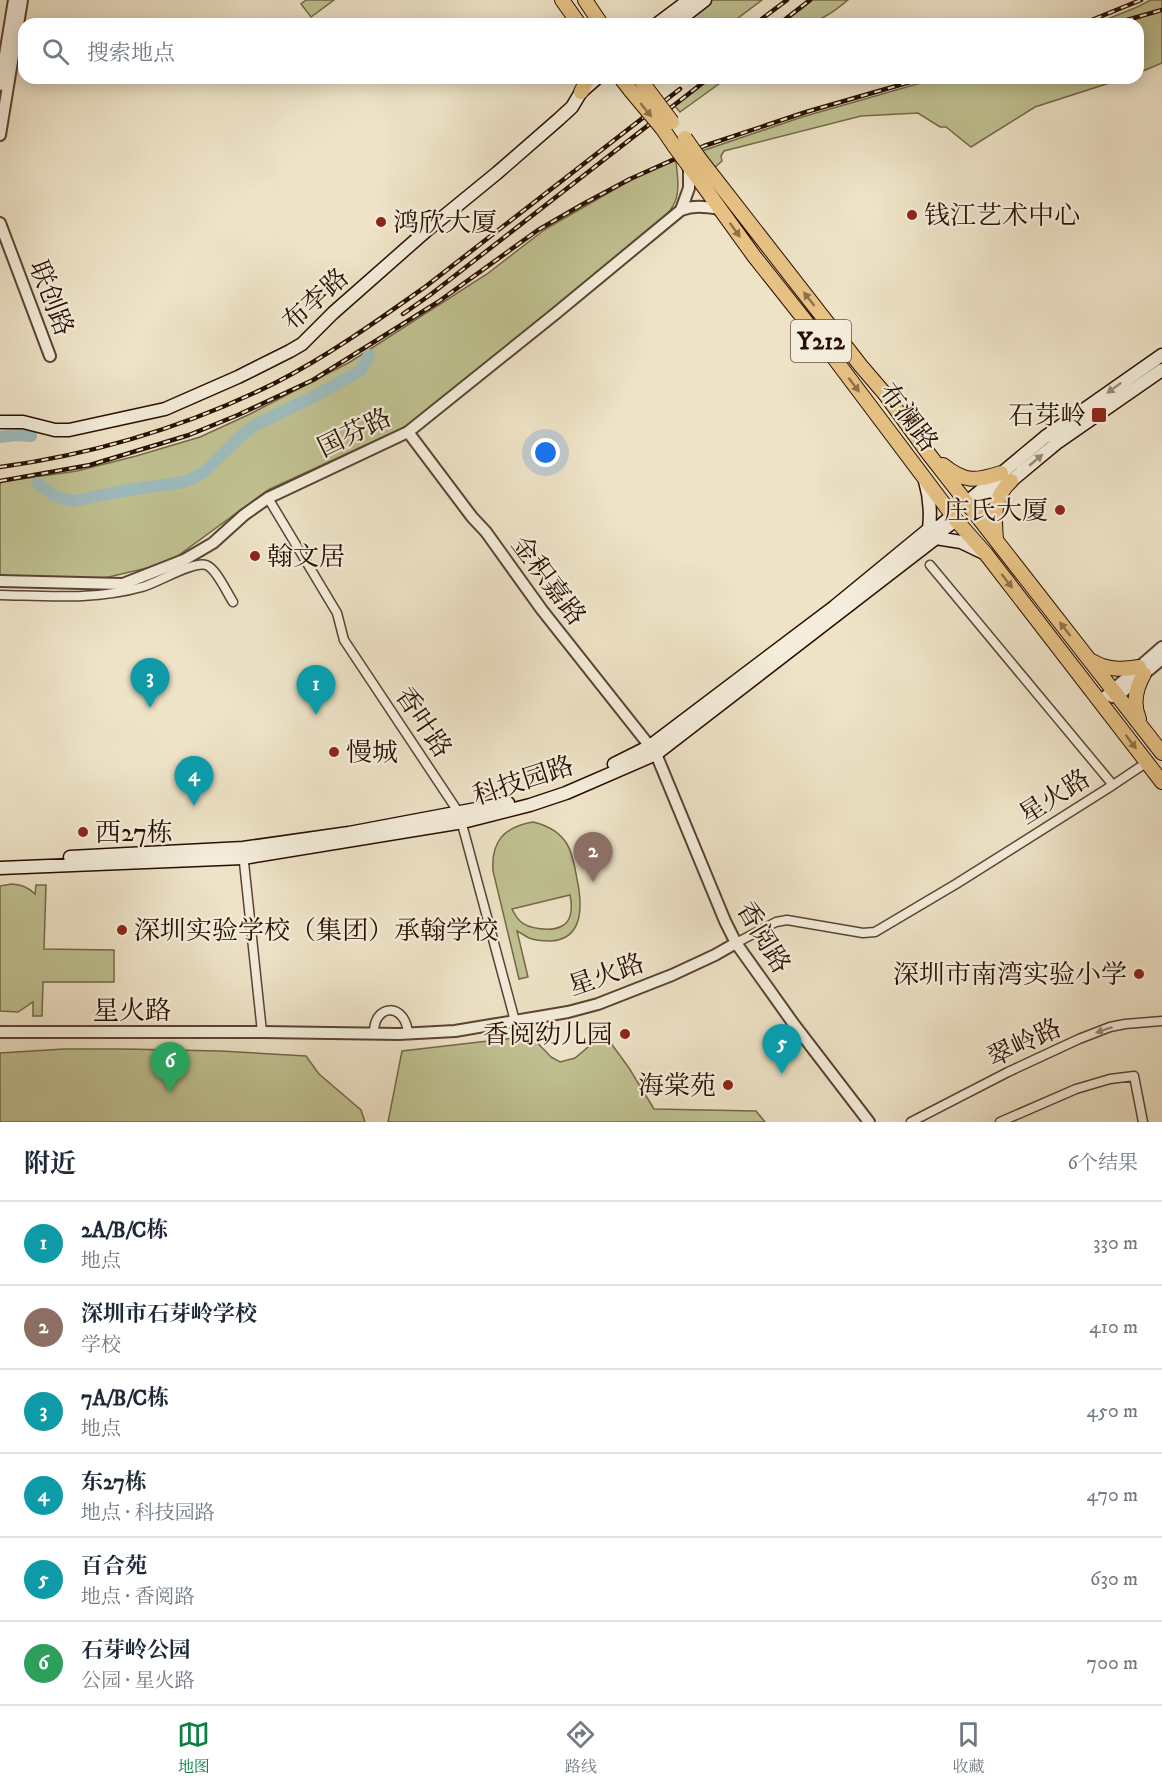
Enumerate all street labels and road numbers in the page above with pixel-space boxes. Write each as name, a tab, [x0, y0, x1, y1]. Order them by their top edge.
street label: 联创路	[21, 256, 80, 341]
street label: 布李路	[276, 262, 356, 338]
road number: Y212	[791, 320, 851, 362]
street label: 布澜路	[871, 377, 944, 459]
street label: 国芬路	[312, 401, 397, 465]
street label: 金积嘉路	[503, 529, 592, 632]
street label: 香叶路	[387, 681, 458, 764]
street label: 科技园路	[469, 750, 578, 813]
street label: 星火路	[1013, 763, 1097, 832]
street label: 香阅路	[728, 896, 797, 980]
street label: 星火路	[564, 947, 649, 1004]
street label: 星火路	[93, 995, 171, 1028]
street label: 翠岭路	[982, 1012, 1067, 1075]

